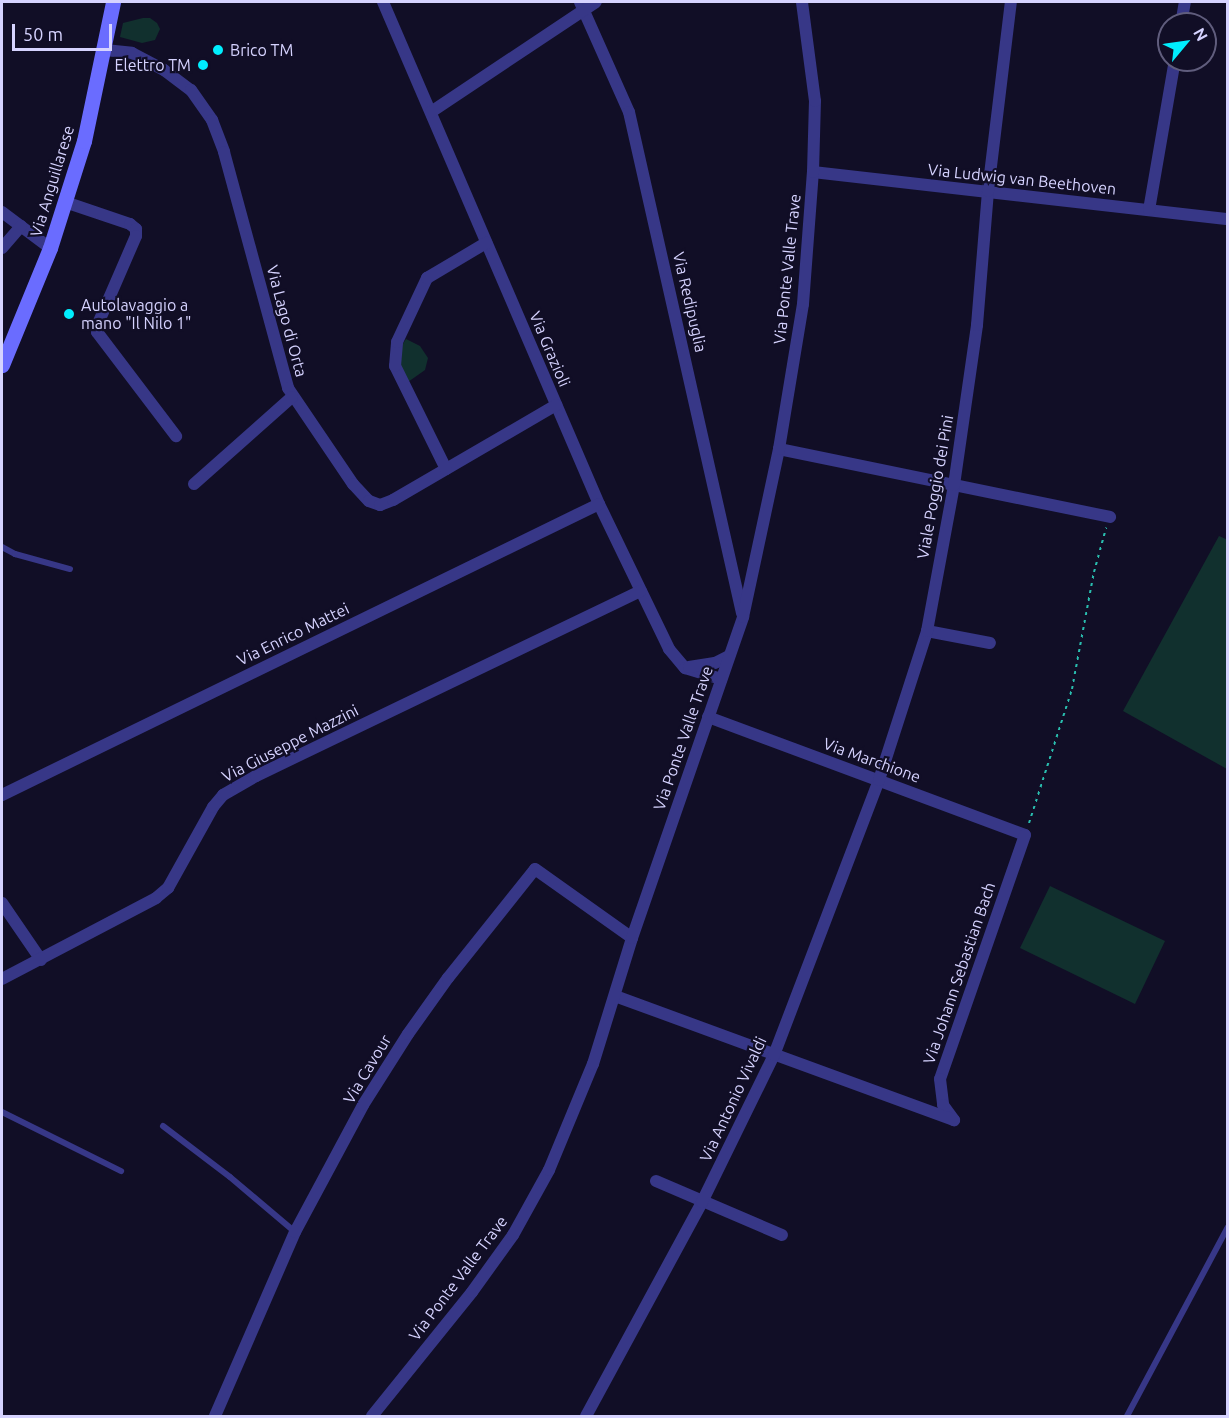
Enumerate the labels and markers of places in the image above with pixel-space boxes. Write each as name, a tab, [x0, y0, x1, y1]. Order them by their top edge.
place label: Brico TM	[230, 40, 293, 60]
marker: Brico TM	[211, 43, 225, 57]
place label: Elettro TM	[115, 55, 191, 75]
marker: Elettro TM	[196, 58, 210, 72]
place label: Autolavaggio a mano "Il Nilo 1"	[81, 295, 191, 333]
marker: Autolavaggio a mano "Il Nilo 1"	[62, 307, 76, 321]

